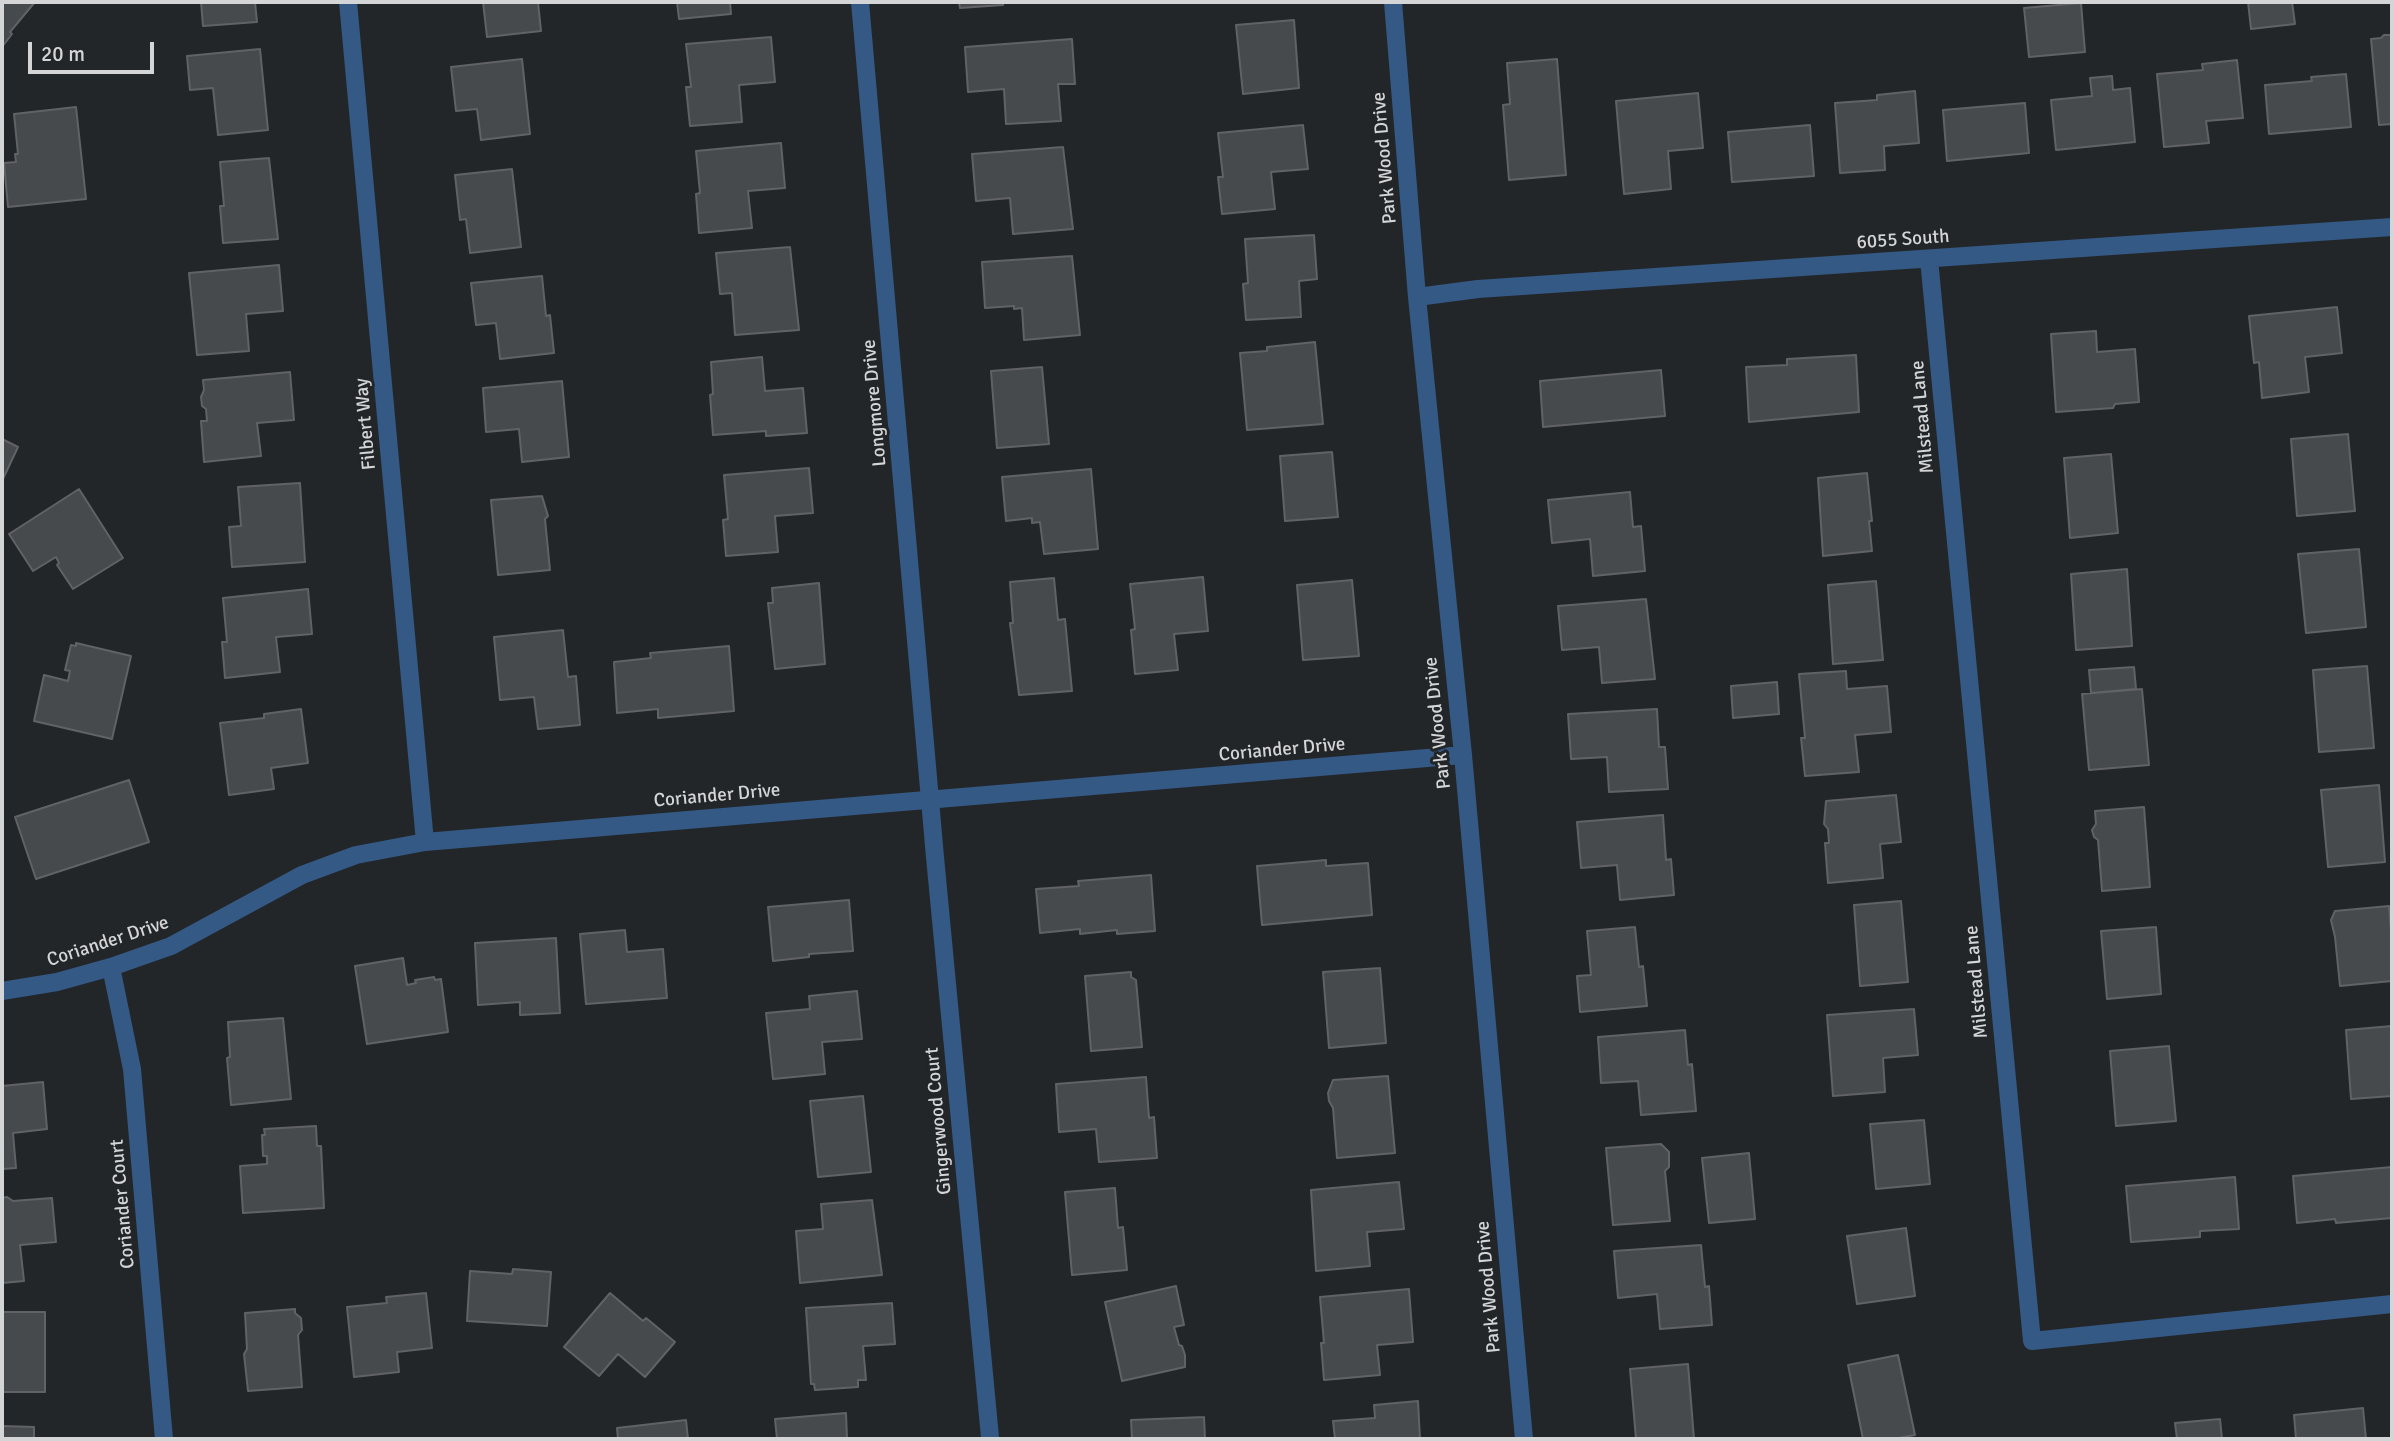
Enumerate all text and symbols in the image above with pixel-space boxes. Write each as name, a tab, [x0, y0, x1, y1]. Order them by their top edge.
scale bar	[32, 28, 158, 72]
text: 20 m	[41, 41, 85, 67]
street label: Park Wood Drive	[1368, 91, 1402, 225]
street label: 6055 South	[1856, 225, 1950, 255]
street label: Longmore Drive	[858, 338, 892, 468]
street label: Milstead Lane	[1907, 360, 1939, 474]
street label: Filbert Way	[351, 377, 381, 471]
street label: Park Wood Drive	[1420, 656, 1456, 790]
street label: Coriander Drive	[1218, 733, 1346, 767]
street label: Coriander Drive	[653, 779, 781, 813]
street label: Coriander Drive	[44, 912, 172, 972]
street label: Milstead Lane	[1961, 925, 1993, 1039]
street label: Gingerwood Court	[921, 1046, 957, 1196]
street label: Coriander Court	[106, 1138, 140, 1270]
street label: Park Wood Drive	[1472, 1220, 1506, 1354]

